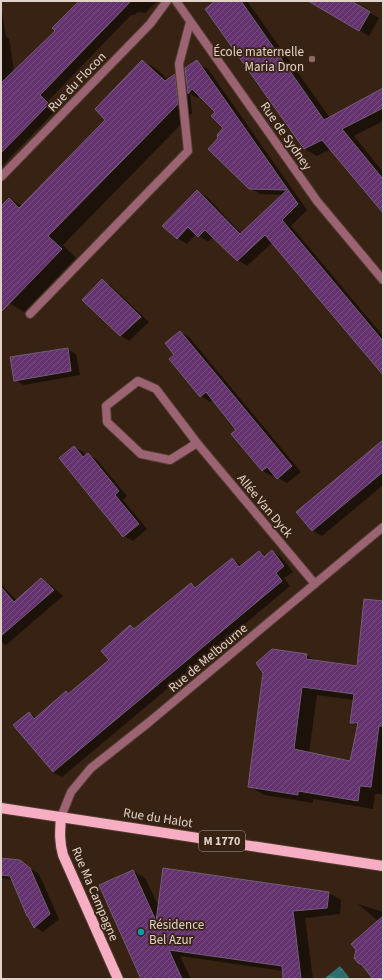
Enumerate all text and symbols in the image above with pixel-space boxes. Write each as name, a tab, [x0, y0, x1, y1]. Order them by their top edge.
place label: École maternelle Maria Dron	[213, 43, 304, 76]
street label: Rue du Flocon	[44, 48, 110, 116]
marker: École maternelle Maria Dron	[307, 54, 317, 64]
street label: Rue de Sydney	[256, 98, 316, 174]
street label: Allée Van Dyck	[233, 470, 297, 542]
street label: Rue de Melbourne	[165, 619, 251, 697]
street label: Rue du Halot	[122, 804, 195, 832]
road number: M 1770	[199, 831, 245, 851]
street label: Rue Ma Campagne	[67, 844, 123, 944]
place label: Résidence Bel Azur	[149, 916, 204, 949]
marker: Résidence Bel Azur	[136, 927, 146, 937]

